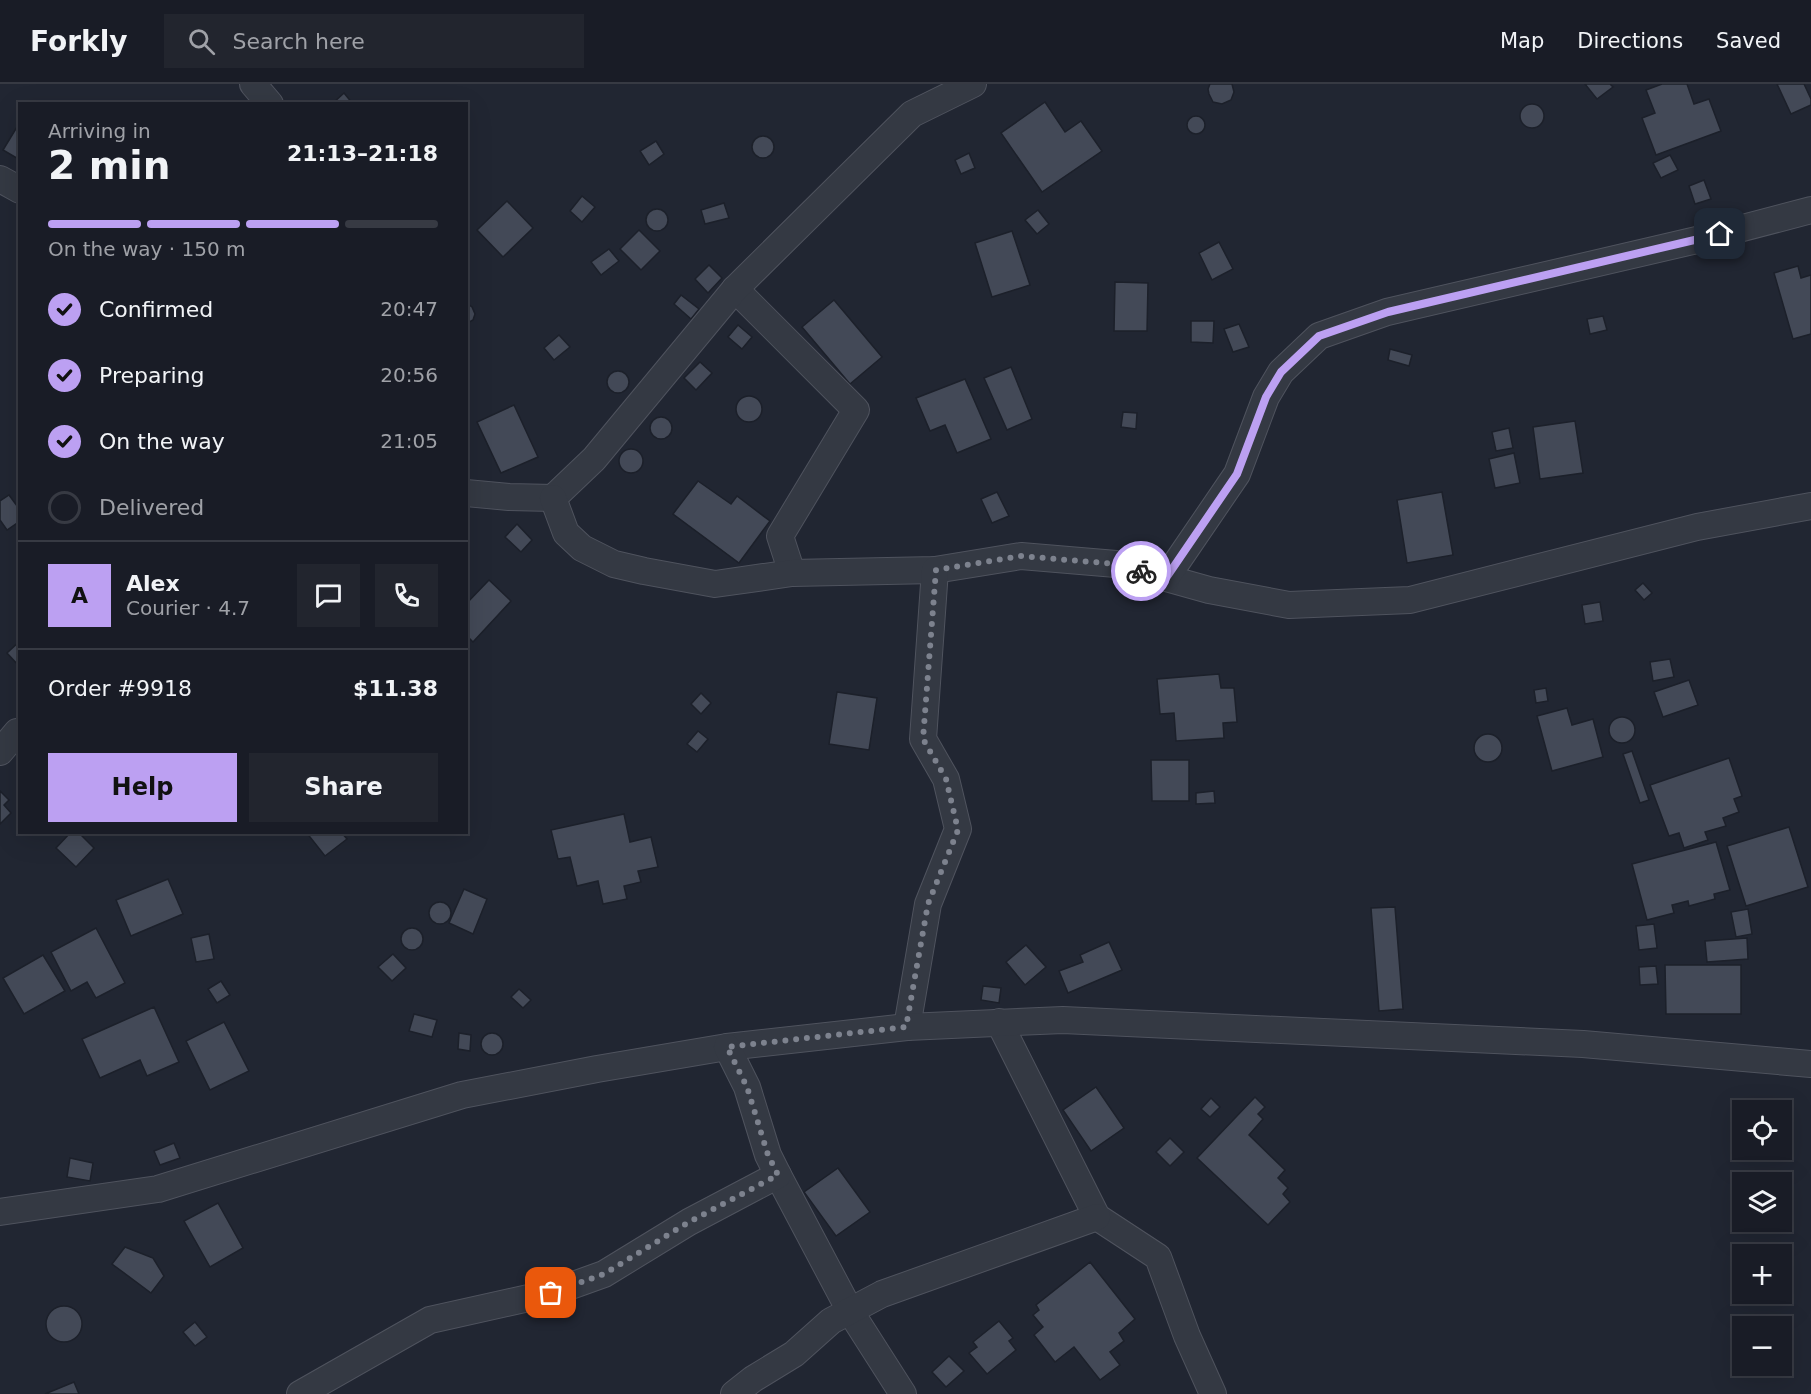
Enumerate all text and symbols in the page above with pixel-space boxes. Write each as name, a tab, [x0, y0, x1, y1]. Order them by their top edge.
search box	[164, 14, 584, 68]
text: Forkly	[30, 25, 128, 58]
icon: search	[185, 25, 218, 58]
text: Search here	[233, 29, 365, 54]
text: Map	[1500, 29, 1544, 53]
text: Directions	[1577, 29, 1683, 53]
text: Saved	[1716, 29, 1781, 53]
text: Arriving in	[48, 119, 151, 143]
text: 21:13–21:18	[287, 141, 438, 166]
text: 2 min	[48, 143, 170, 188]
pin	[1694, 208, 1745, 259]
icon: home	[1703, 217, 1736, 250]
text: On the way · 150 m	[48, 237, 246, 261]
icon: check	[48, 293, 81, 326]
text: Confirmed	[99, 297, 213, 322]
text: 20:47	[380, 297, 438, 321]
icon: check	[48, 359, 81, 392]
text: Preparing	[99, 363, 205, 388]
text: 20:56	[380, 363, 438, 387]
icon: check	[48, 425, 81, 458]
text: On the way	[99, 429, 225, 454]
text: 21:05	[380, 429, 438, 453]
text: Delivered	[99, 495, 204, 520]
courier	[1111, 541, 1171, 601]
icon: bike	[1125, 555, 1158, 588]
button: chat	[297, 564, 360, 627]
button: phone	[375, 564, 438, 627]
text: Alex	[126, 571, 180, 596]
text: A	[71, 583, 88, 608]
text: Courier · 4.7	[126, 596, 250, 620]
text: Order #9918	[48, 676, 192, 701]
text: $11.38	[353, 676, 438, 701]
button: Help	[48, 753, 237, 822]
button: Share	[249, 753, 438, 822]
map controls	[1732, 1100, 1792, 1376]
button: locate	[1732, 1100, 1792, 1160]
button: layers	[1732, 1172, 1792, 1232]
button: +	[1732, 1244, 1792, 1304]
pin	[525, 1267, 576, 1318]
icon: bag	[534, 1276, 567, 1309]
button: −	[1732, 1316, 1792, 1376]

